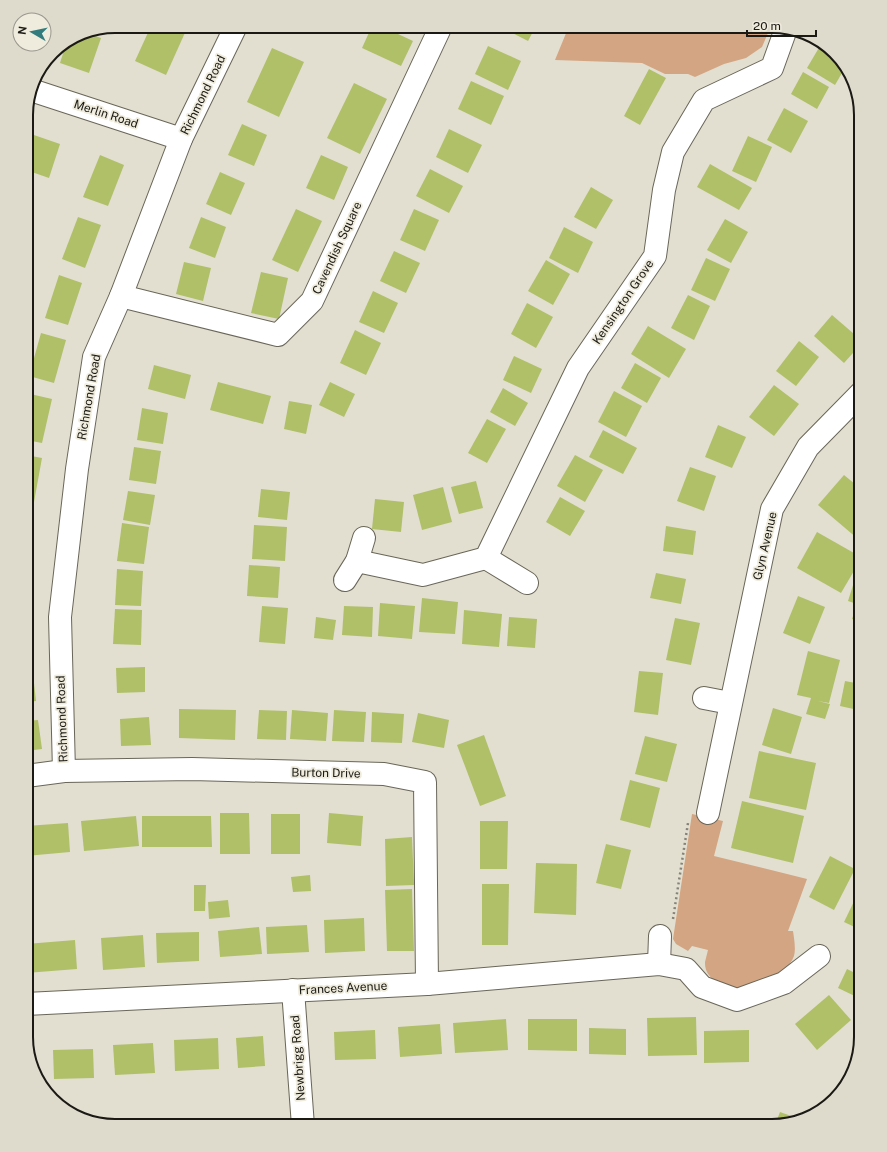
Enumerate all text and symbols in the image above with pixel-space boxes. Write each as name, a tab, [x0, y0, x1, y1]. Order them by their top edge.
north arrow	[12, 12, 52, 52]
scale bar	[747, 12, 816, 38]
text: 20 m	[753, 19, 781, 33]
text: N	[16, 25, 29, 36]
street label: Richmond Road	[178, 53, 228, 137]
street label: Merlin Road	[72, 97, 140, 131]
street label: Cavendish Square	[309, 199, 365, 297]
street label: Kensington Grove	[590, 257, 657, 347]
street label: Richmond Road	[75, 353, 103, 441]
street label: Glyn Avenue	[750, 510, 780, 582]
street label: Richmond Road	[53, 675, 71, 763]
street label: Burton Drive	[291, 765, 361, 781]
street label: Frances Avenue	[298, 979, 388, 997]
street label: Newbrigg Road	[288, 1015, 308, 1101]

